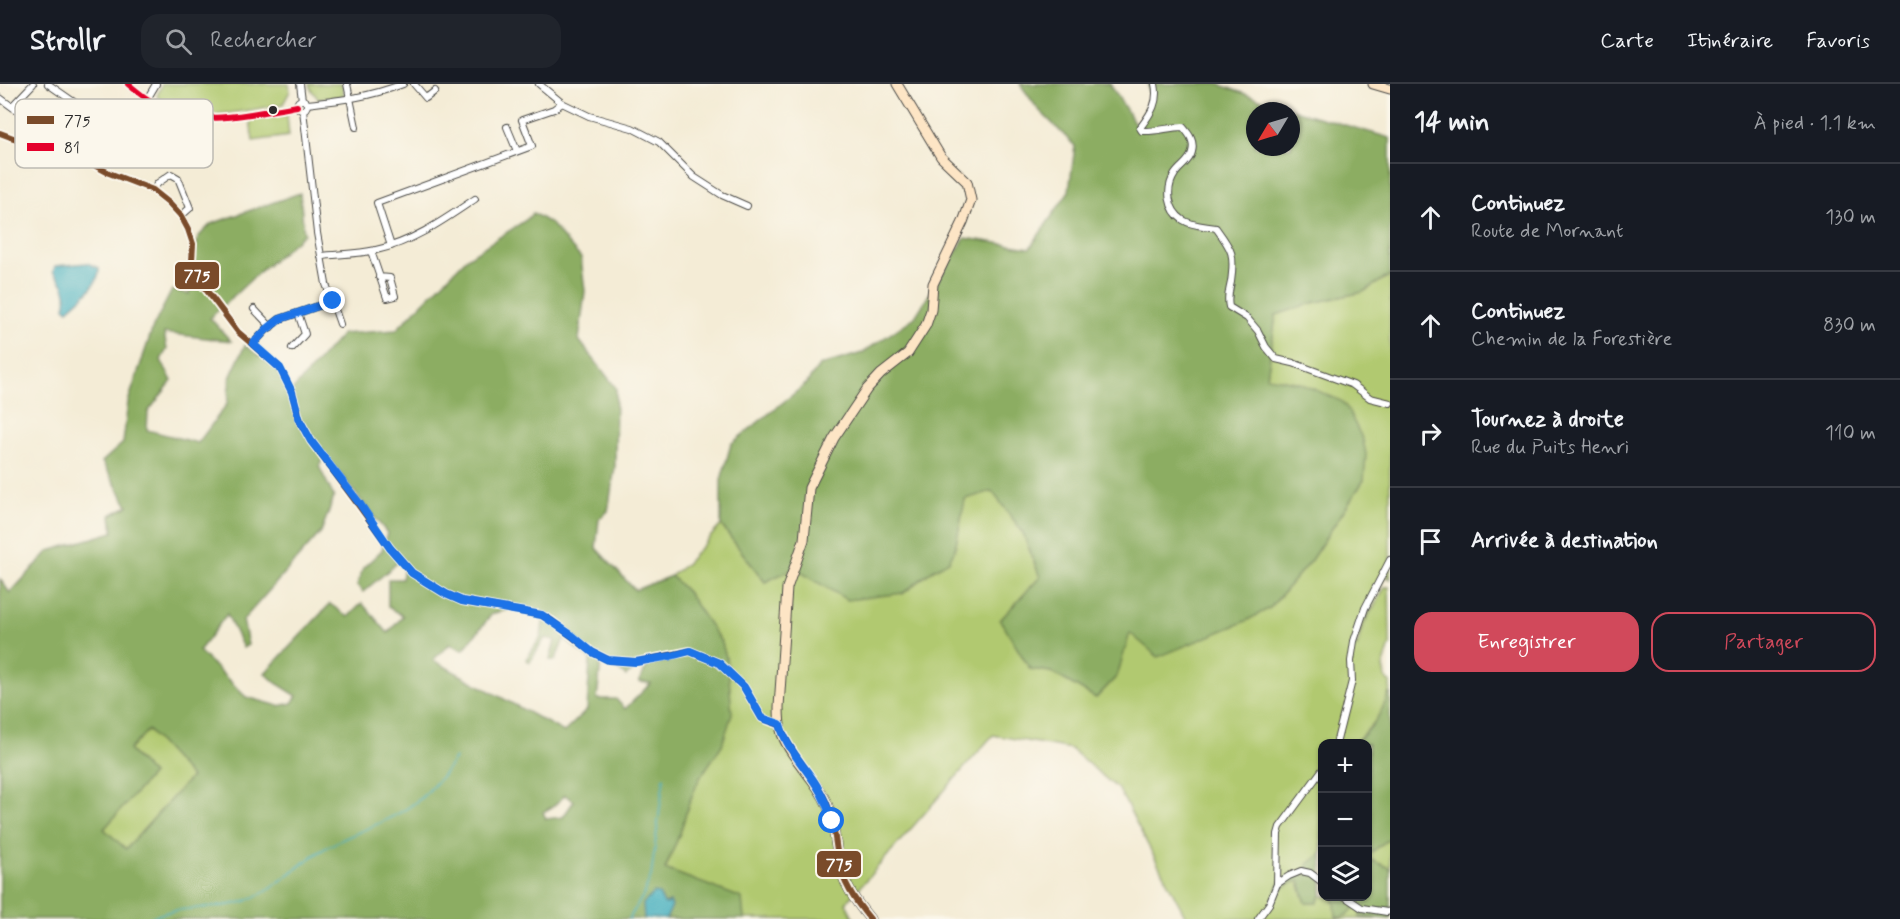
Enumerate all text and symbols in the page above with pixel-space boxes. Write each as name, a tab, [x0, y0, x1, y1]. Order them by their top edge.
search box	[141, 14, 561, 68]
text: Strollr	[30, 23, 105, 60]
icon: search	[162, 25, 195, 58]
text: Rechercher	[210, 27, 317, 55]
text: Carte	[1600, 27, 1654, 55]
text: Itinéraire	[1687, 27, 1773, 55]
text: Favoris	[1806, 27, 1870, 55]
legend	[15, 99, 213, 168]
north arrow	[1246, 102, 1300, 156]
unlabelled marker	[267, 104, 279, 116]
text: 14 min	[1414, 106, 1490, 140]
text: À pied · 1.1 km	[1754, 110, 1876, 137]
text: 775	[64, 111, 91, 132]
text: 81	[64, 138, 80, 159]
text: Continuez	[1471, 190, 1565, 218]
icon: ahead	[1414, 201, 1447, 234]
text: 130 m	[1825, 204, 1876, 231]
text: Route de Mornant	[1471, 218, 1624, 245]
line badge: 775	[174, 261, 220, 290]
text: 775	[184, 266, 210, 287]
route end	[319, 287, 345, 313]
text: Continuez	[1471, 298, 1565, 326]
icon: ahead	[1414, 309, 1447, 342]
text: 830 m	[1823, 312, 1876, 339]
text: Chemin de la Forestière	[1471, 326, 1672, 353]
text: Tournez à droite	[1471, 406, 1624, 434]
icon: right	[1414, 417, 1447, 450]
text: 110 m	[1825, 420, 1876, 447]
text: Rue du Puits Henri	[1471, 434, 1629, 461]
icon: arrive	[1414, 525, 1447, 558]
text: Arrivée à destination	[1471, 527, 1658, 555]
button: Enregistrer	[1414, 612, 1639, 672]
button: Partager	[1651, 612, 1876, 672]
map controls	[1318, 739, 1372, 901]
button: +	[1318, 739, 1372, 793]
button: −	[1318, 793, 1372, 847]
route start	[818, 807, 844, 833]
button: layers	[1318, 847, 1372, 901]
line badge: 775	[816, 850, 862, 878]
text: 775	[826, 855, 852, 876]

